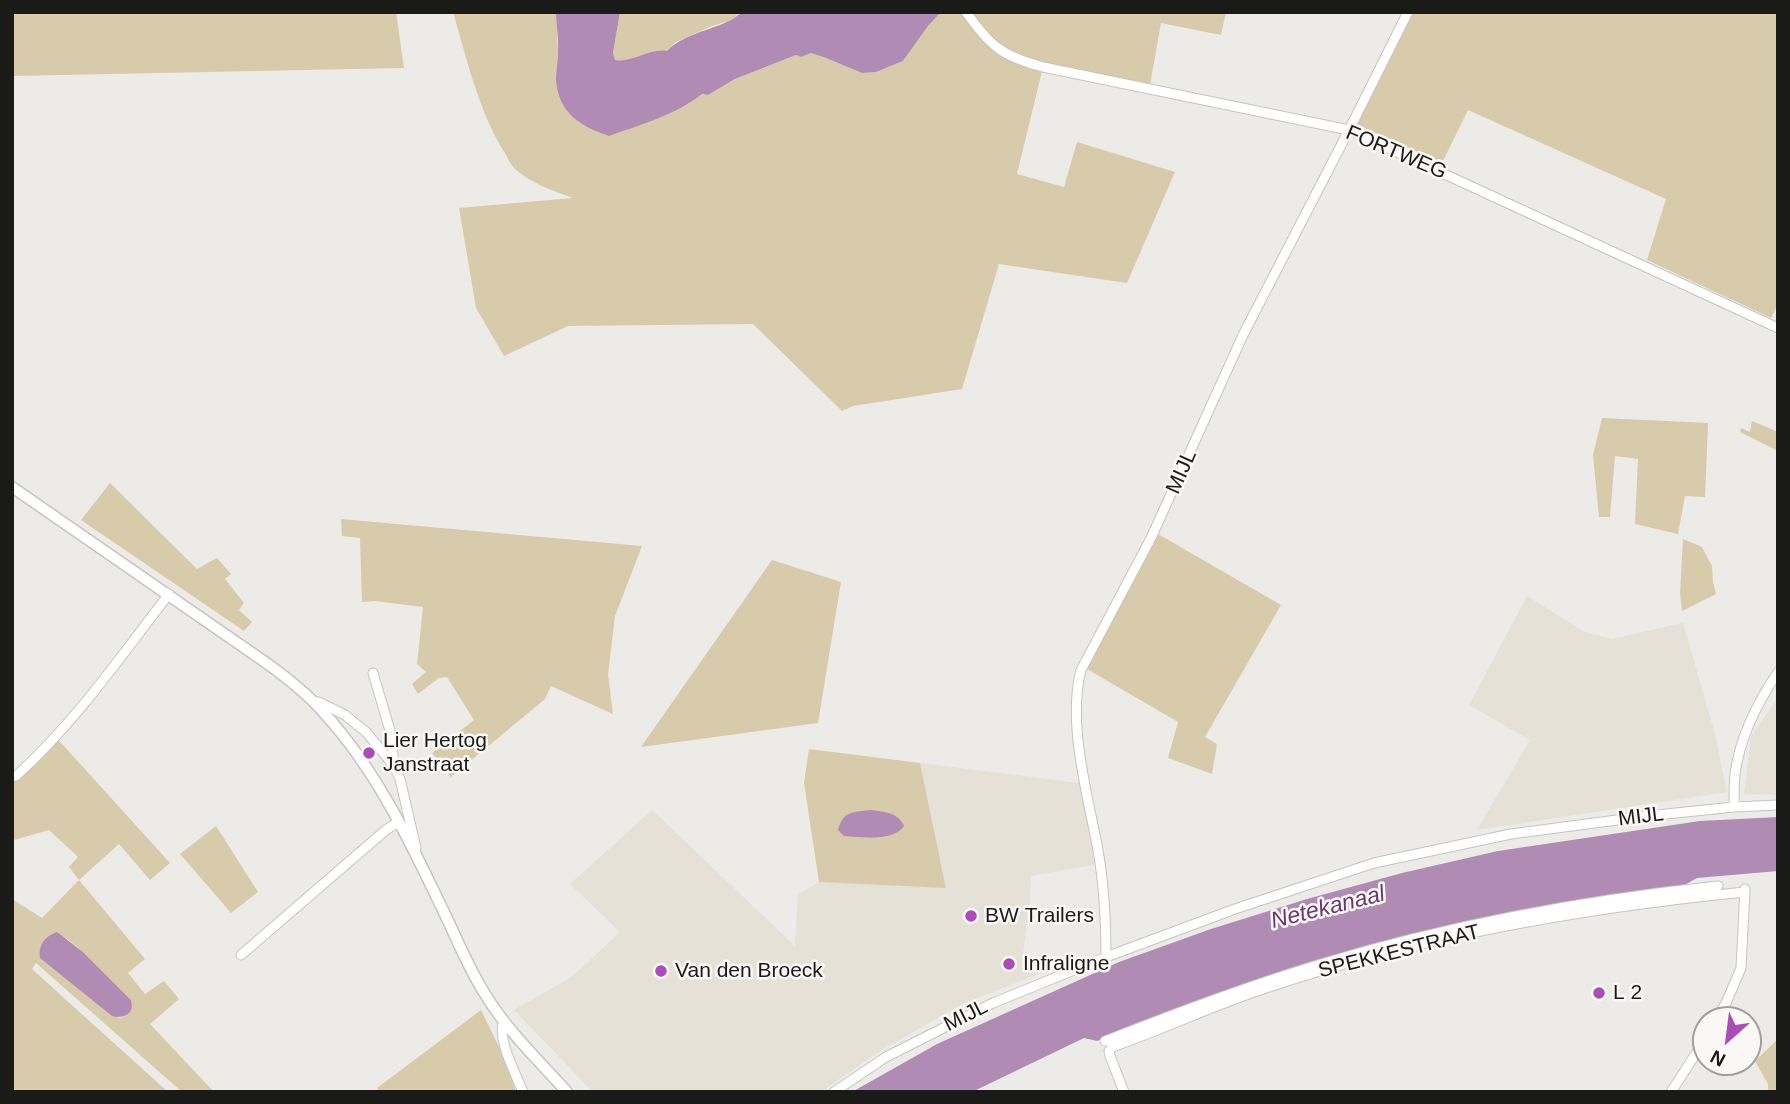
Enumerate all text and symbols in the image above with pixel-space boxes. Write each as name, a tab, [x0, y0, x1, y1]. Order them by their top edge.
street label: FORTWEG	[1342, 121, 1450, 185]
street label: MIJL	[1161, 446, 1203, 498]
place label: Lier Hertog Janstraat	[383, 728, 487, 778]
marker: Lier Hertog Janstraat	[361, 745, 377, 761]
street label: MIJL	[1617, 802, 1665, 832]
water label: Netekanaal	[1268, 881, 1388, 935]
place label: BW Trailers	[985, 903, 1094, 929]
marker: BW Trailers	[963, 908, 979, 924]
street label: SPEKKESTRAAT	[1316, 920, 1482, 984]
place label: Infraligne	[1023, 951, 1109, 977]
marker: Infraligne	[1001, 956, 1017, 972]
place label: Van den Broeck	[675, 958, 823, 984]
marker: Van den Broeck	[653, 963, 669, 979]
place label: L 2	[1613, 980, 1642, 1006]
marker: L 2	[1591, 985, 1607, 1001]
street label: MIJL	[940, 994, 992, 1038]
north arrow	[1692, 1006, 1762, 1076]
text: N	[1707, 1046, 1729, 1071]

